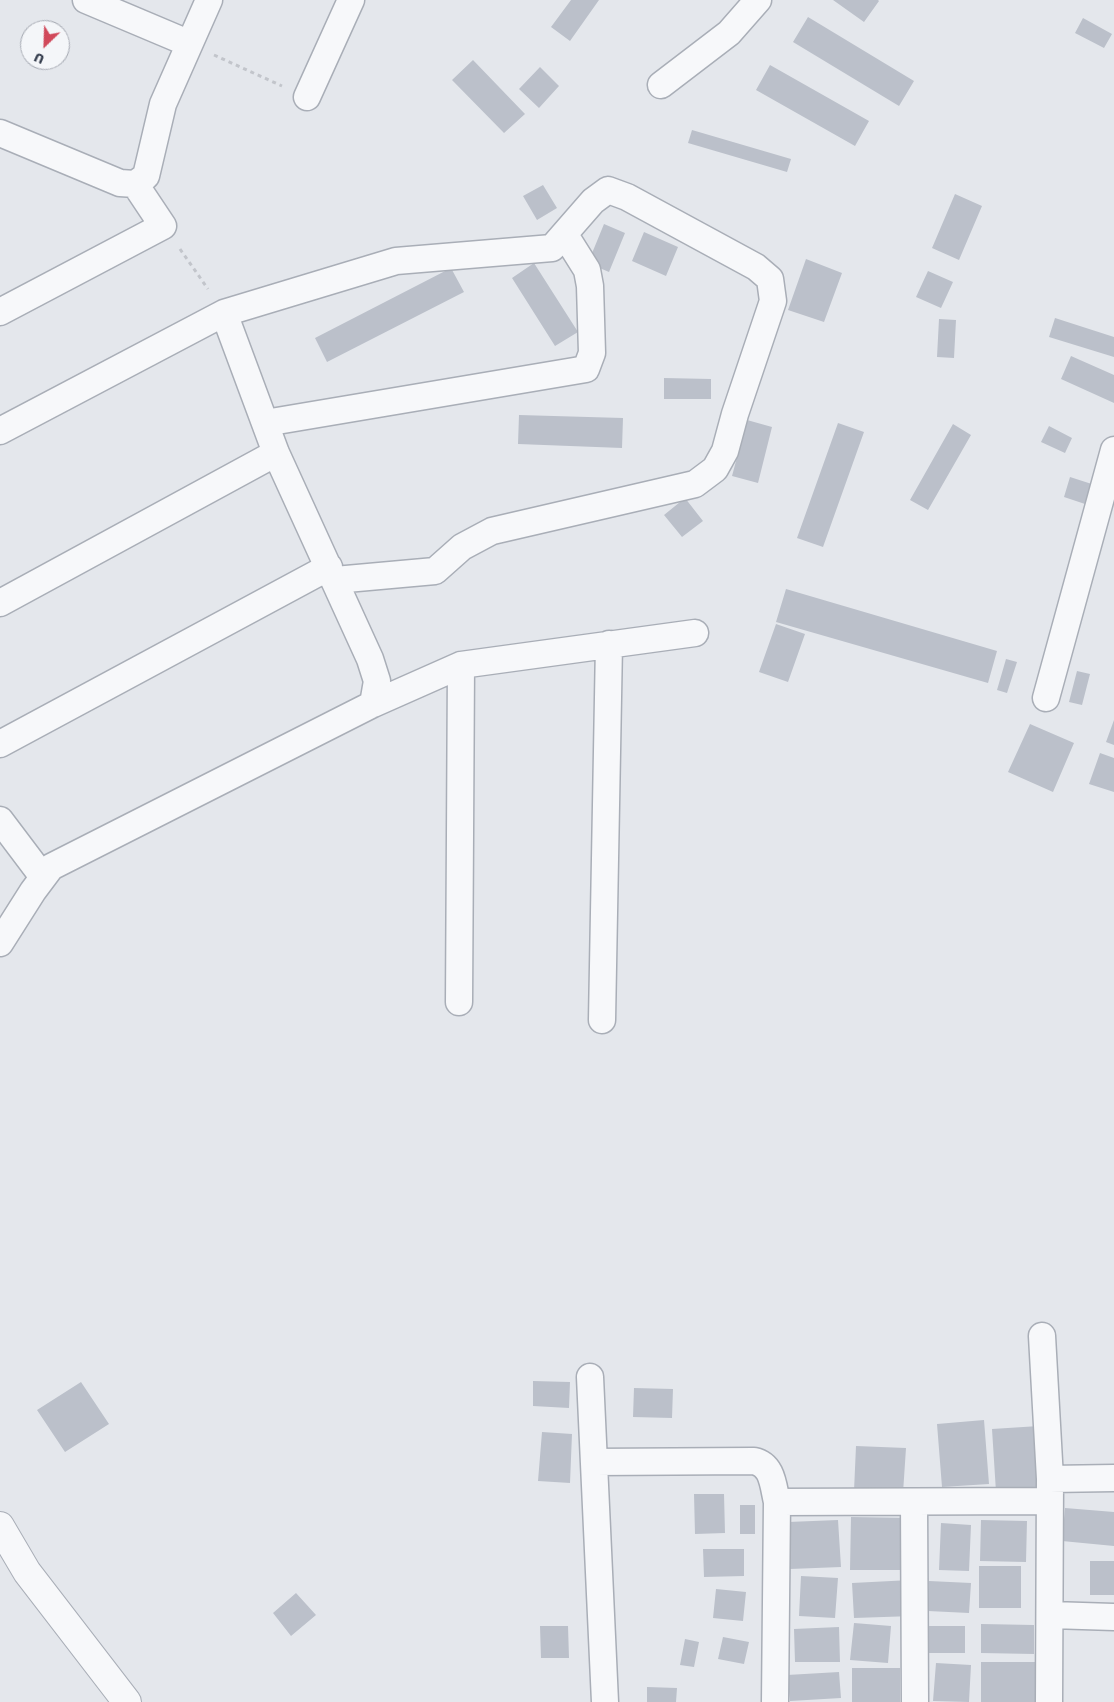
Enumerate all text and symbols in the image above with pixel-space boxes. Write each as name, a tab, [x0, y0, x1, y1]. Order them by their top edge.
north arrow	[20, 20, 70, 70]
text: U	[31, 49, 47, 68]

